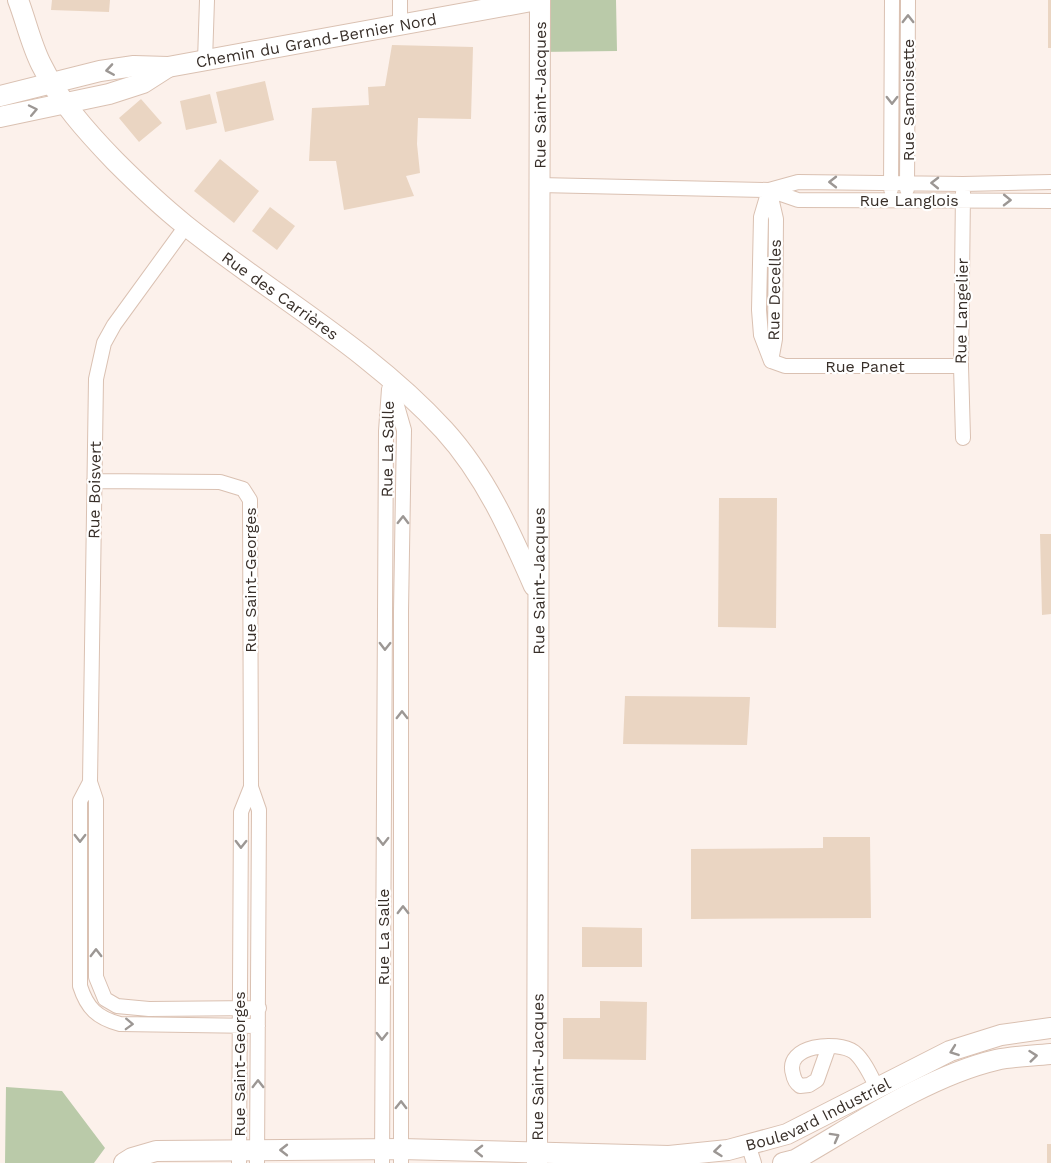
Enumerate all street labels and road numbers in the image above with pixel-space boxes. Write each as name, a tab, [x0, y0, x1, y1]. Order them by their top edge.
street label: Chemin du Grand-Bernier Nord	[194, 9, 438, 72]
street label: Rue Saint-Jacques	[531, 21, 550, 169]
street label: Rue Samoisette	[899, 39, 918, 161]
street label: Rue Langlois	[859, 191, 959, 210]
street label: Rue Decelles	[764, 239, 785, 341]
street label: Rue des Carrières	[218, 248, 342, 344]
street label: Rue Langelier	[951, 257, 972, 364]
street label: Rue Panet	[825, 357, 905, 376]
street label: Rue La Salle	[377, 400, 398, 498]
street label: Rue Boisvert	[84, 441, 105, 539]
street label: Rue Saint-Georges	[241, 507, 260, 653]
street label: Rue Saint-Jacques	[529, 507, 549, 655]
street label: Rue La Salle	[374, 889, 393, 985]
street label: Rue Saint-Georges	[230, 991, 249, 1137]
street label: Rue Saint-Jacques	[528, 993, 547, 1141]
street label: Boulevard Industriel	[743, 1074, 894, 1155]

